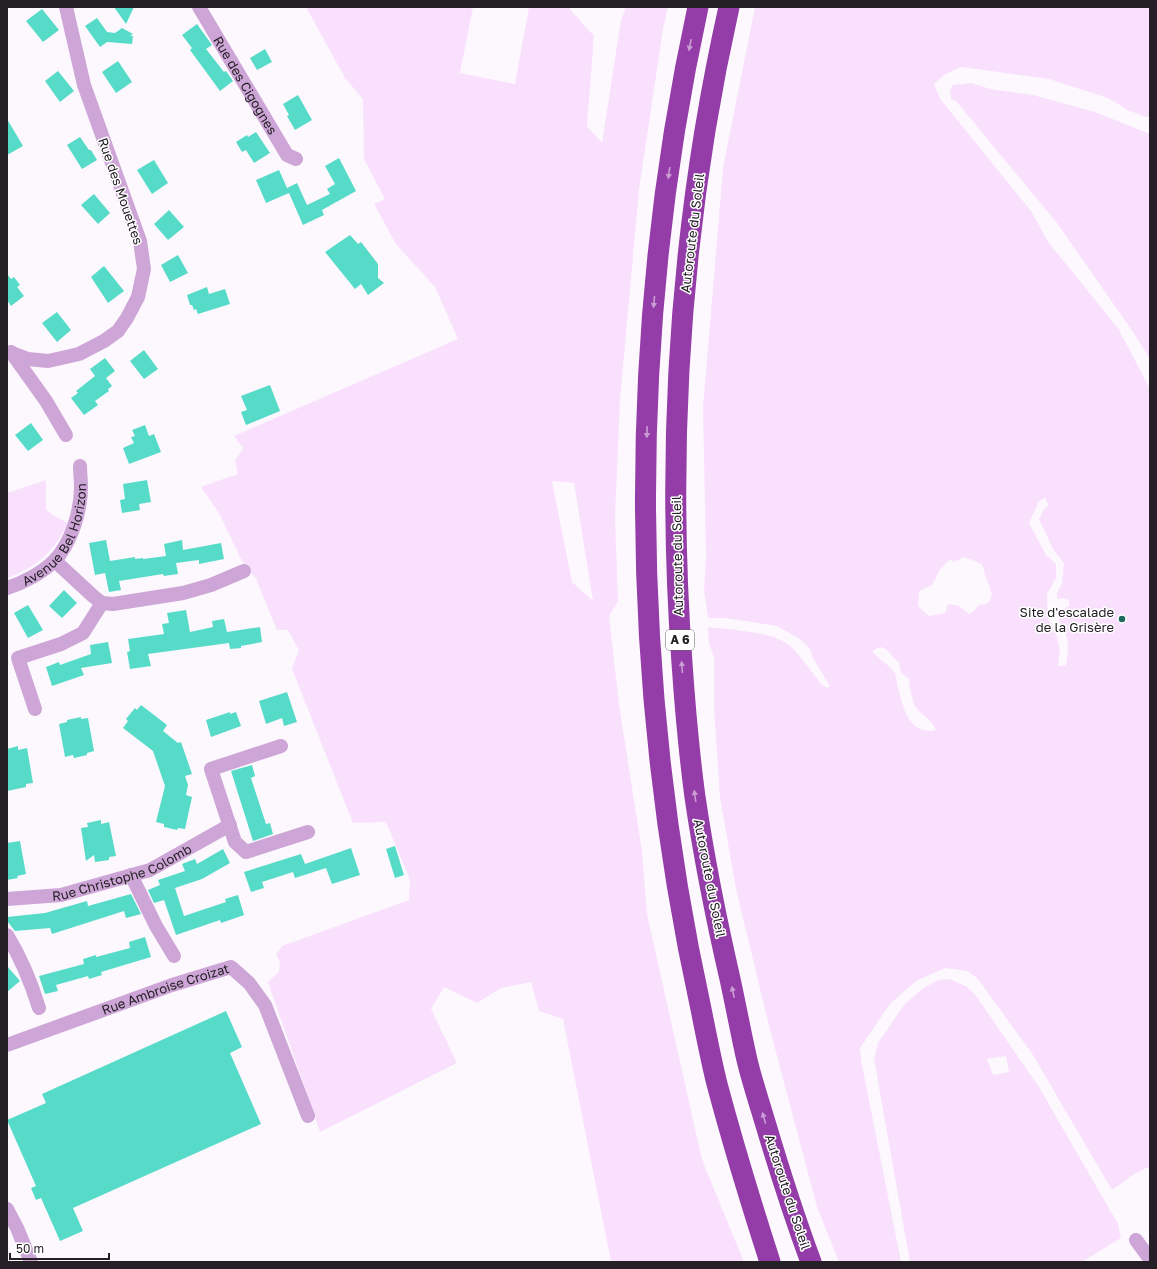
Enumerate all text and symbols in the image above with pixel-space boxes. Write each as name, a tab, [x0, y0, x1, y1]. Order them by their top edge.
street label: Rue des Cigognes	[210, 33, 281, 137]
one-way arrow	[687, 39, 693, 51]
street label: Rue des Mouettes	[95, 135, 147, 247]
one-way arrow	[666, 167, 672, 179]
street label: Autoroute du Soleil	[677, 172, 707, 294]
one-way arrow	[651, 296, 658, 309]
one-way arrow	[644, 426, 650, 439]
street label: Avenue Bel Horizon	[19, 483, 89, 589]
street label: Autoroute du Soleil	[668, 496, 686, 616]
place label: Site d'escalade de la Grisère	[1020, 604, 1114, 635]
marker: Site d'escalade de la Grisère	[1117, 614, 1127, 624]
road number: A 6	[666, 630, 694, 650]
one-way arrow	[679, 661, 686, 673]
one-way arrow	[692, 790, 698, 802]
street label: Autoroute du Soleil	[691, 817, 729, 939]
street label: Rue Christophe Colomb	[52, 840, 194, 904]
street label: Rue Ambroise Croizat	[99, 960, 231, 1018]
one-way arrow	[729, 986, 735, 999]
one-way arrow	[761, 1112, 767, 1124]
street label: Autoroute du Soleil	[762, 1132, 814, 1252]
scale bar	[10, 1235, 109, 1261]
text: 50 m	[16, 1241, 44, 1256]

